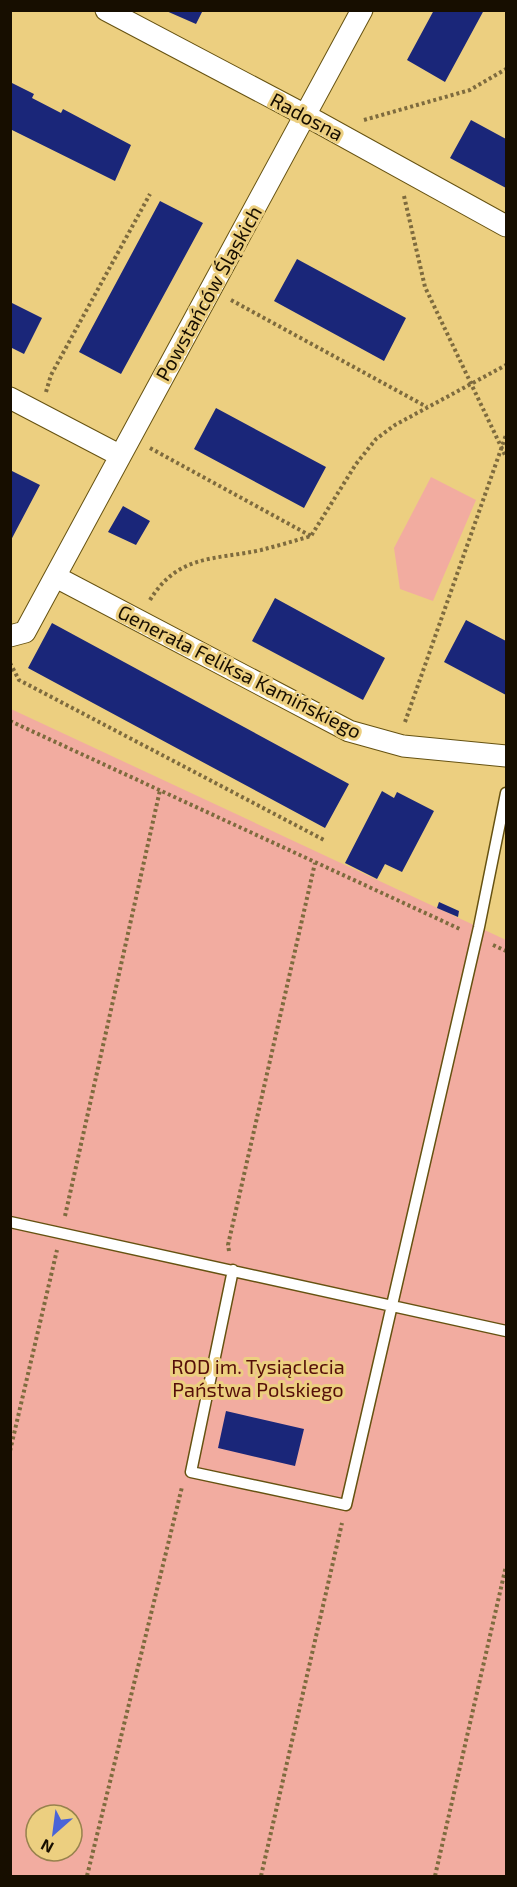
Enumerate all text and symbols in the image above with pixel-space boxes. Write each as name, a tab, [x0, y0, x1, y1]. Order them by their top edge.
street label: Radosna	[267, 87, 347, 145]
street label: Powstańców Śląskich	[150, 201, 266, 385]
street label: Generała Feliksa Kamińskiego	[114, 599, 366, 743]
park label: ROD im. Tysiąclecia Państwa Polskiego	[171, 1354, 345, 1401]
north arrow	[24, 1803, 84, 1863]
text: N	[37, 1836, 56, 1858]

